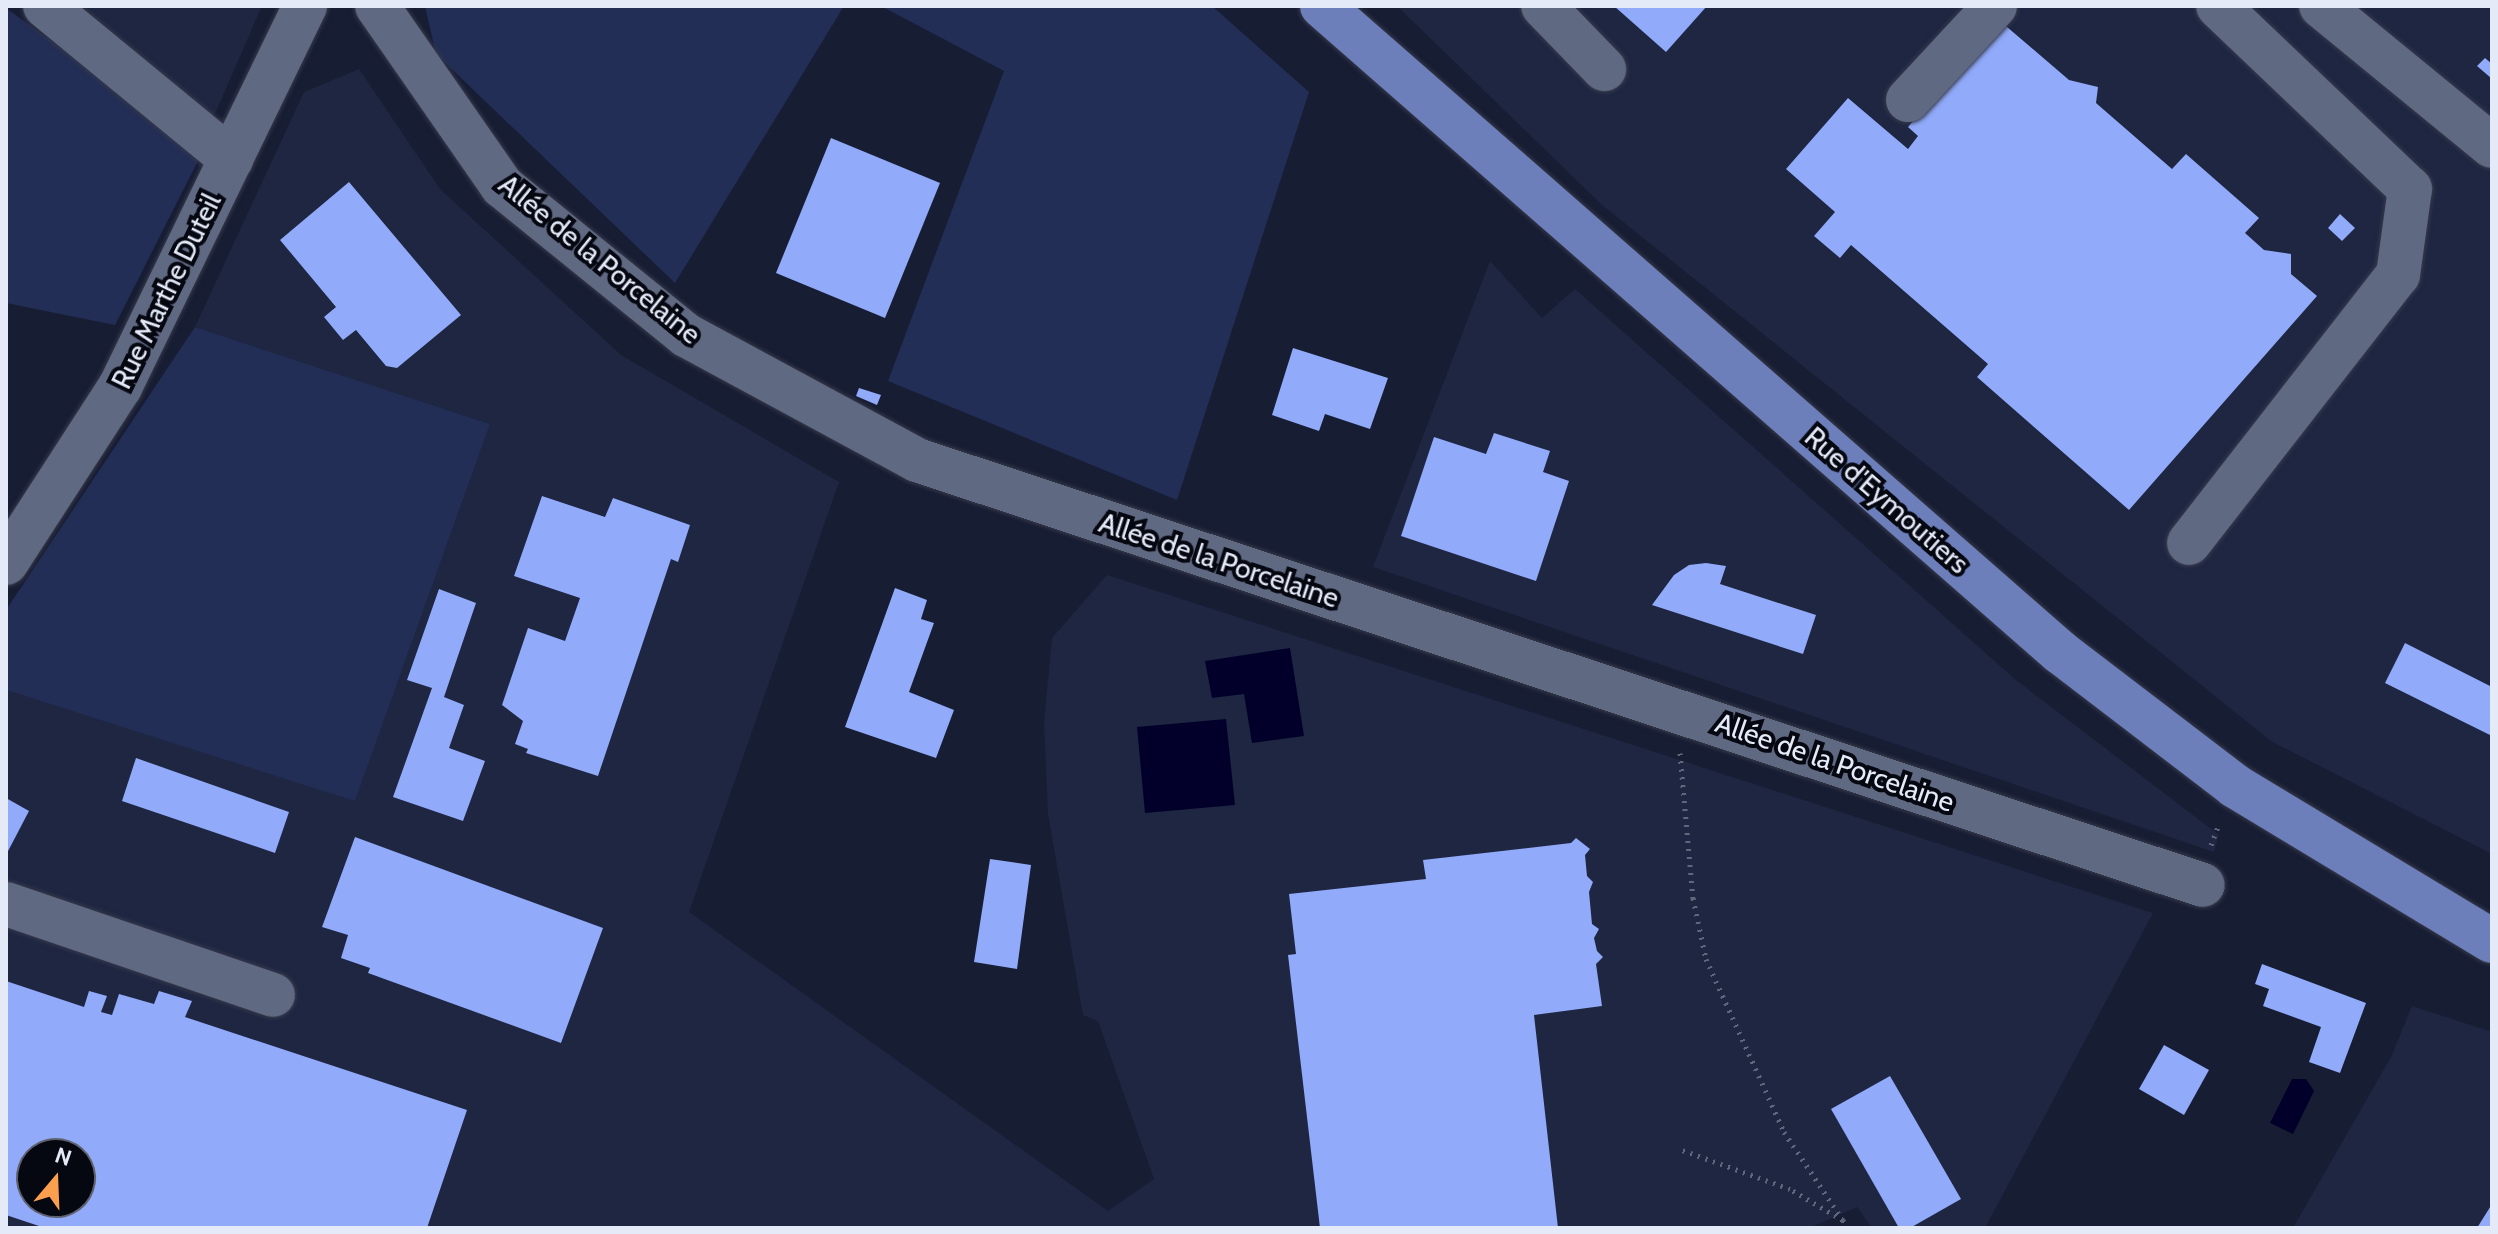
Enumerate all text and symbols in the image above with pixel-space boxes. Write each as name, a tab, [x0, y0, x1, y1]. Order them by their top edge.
street label: Allée de la Porcelaine	[492, 167, 708, 351]
street label: Rue Marthe Duteil	[104, 188, 228, 394]
street label: Rue d'Eymoutiers	[1798, 420, 1976, 580]
street label: Allée de la Porcelaine	[1095, 505, 1343, 615]
street label: Allée de la Porcelaine	[1711, 705, 1959, 819]
north arrow	[16, 1138, 96, 1218]
text: N	[52, 1141, 75, 1172]

